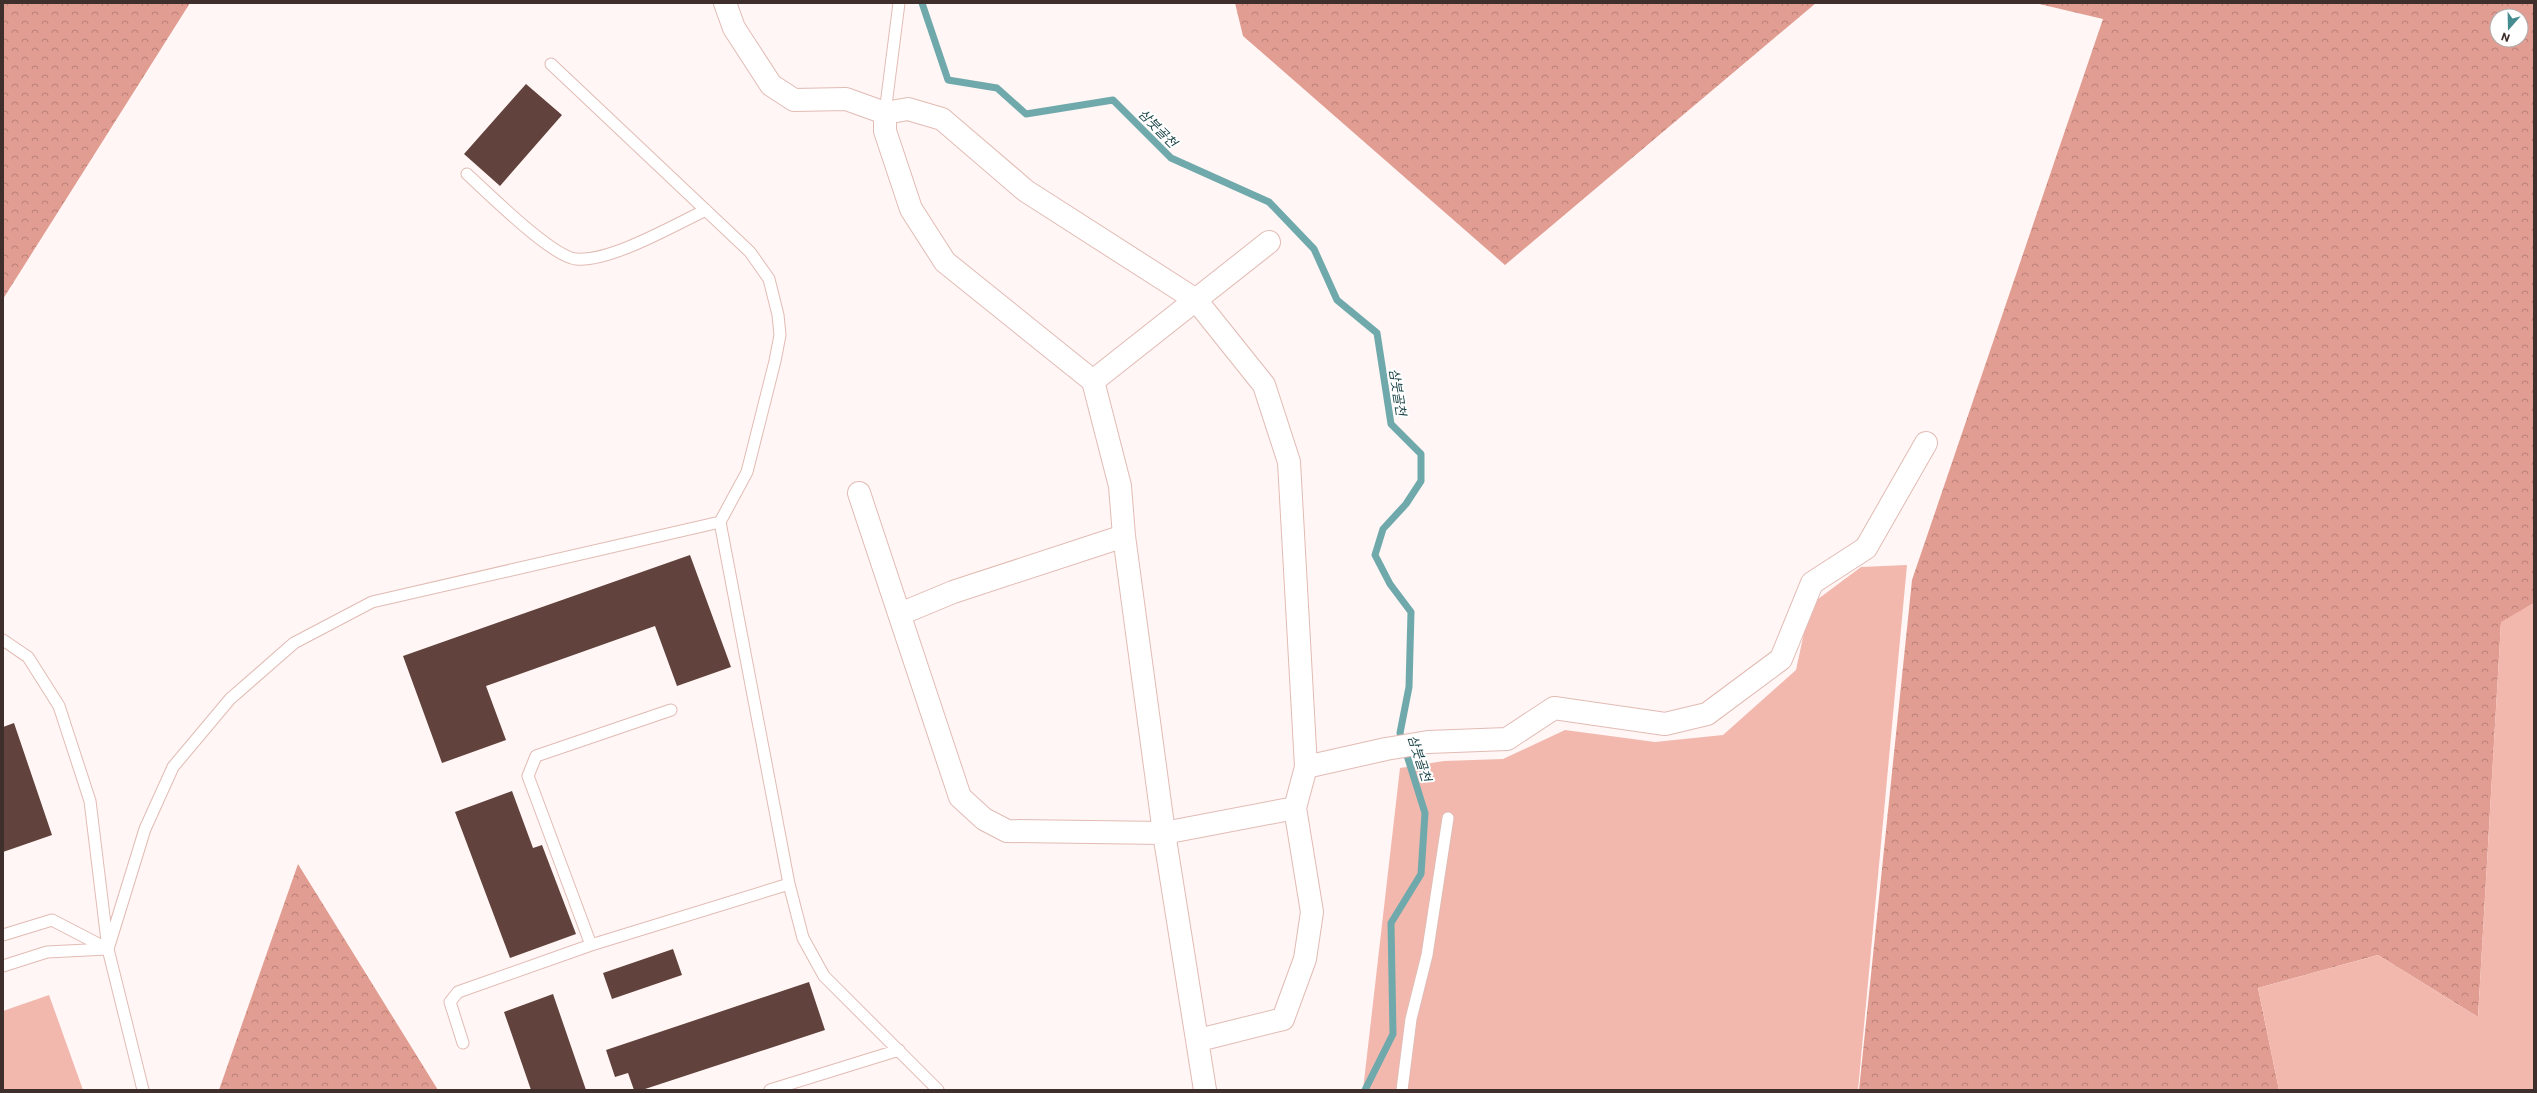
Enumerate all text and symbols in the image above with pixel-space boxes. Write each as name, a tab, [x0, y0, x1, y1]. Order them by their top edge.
north arrow	[2489, 8, 2529, 48]
text: N	[2499, 30, 2512, 45]
water label: 삼붓골천	[1135, 105, 1181, 151]
water label: 삼붓골천	[1386, 367, 1410, 418]
water label: 삼붓골천	[1405, 733, 1435, 784]

